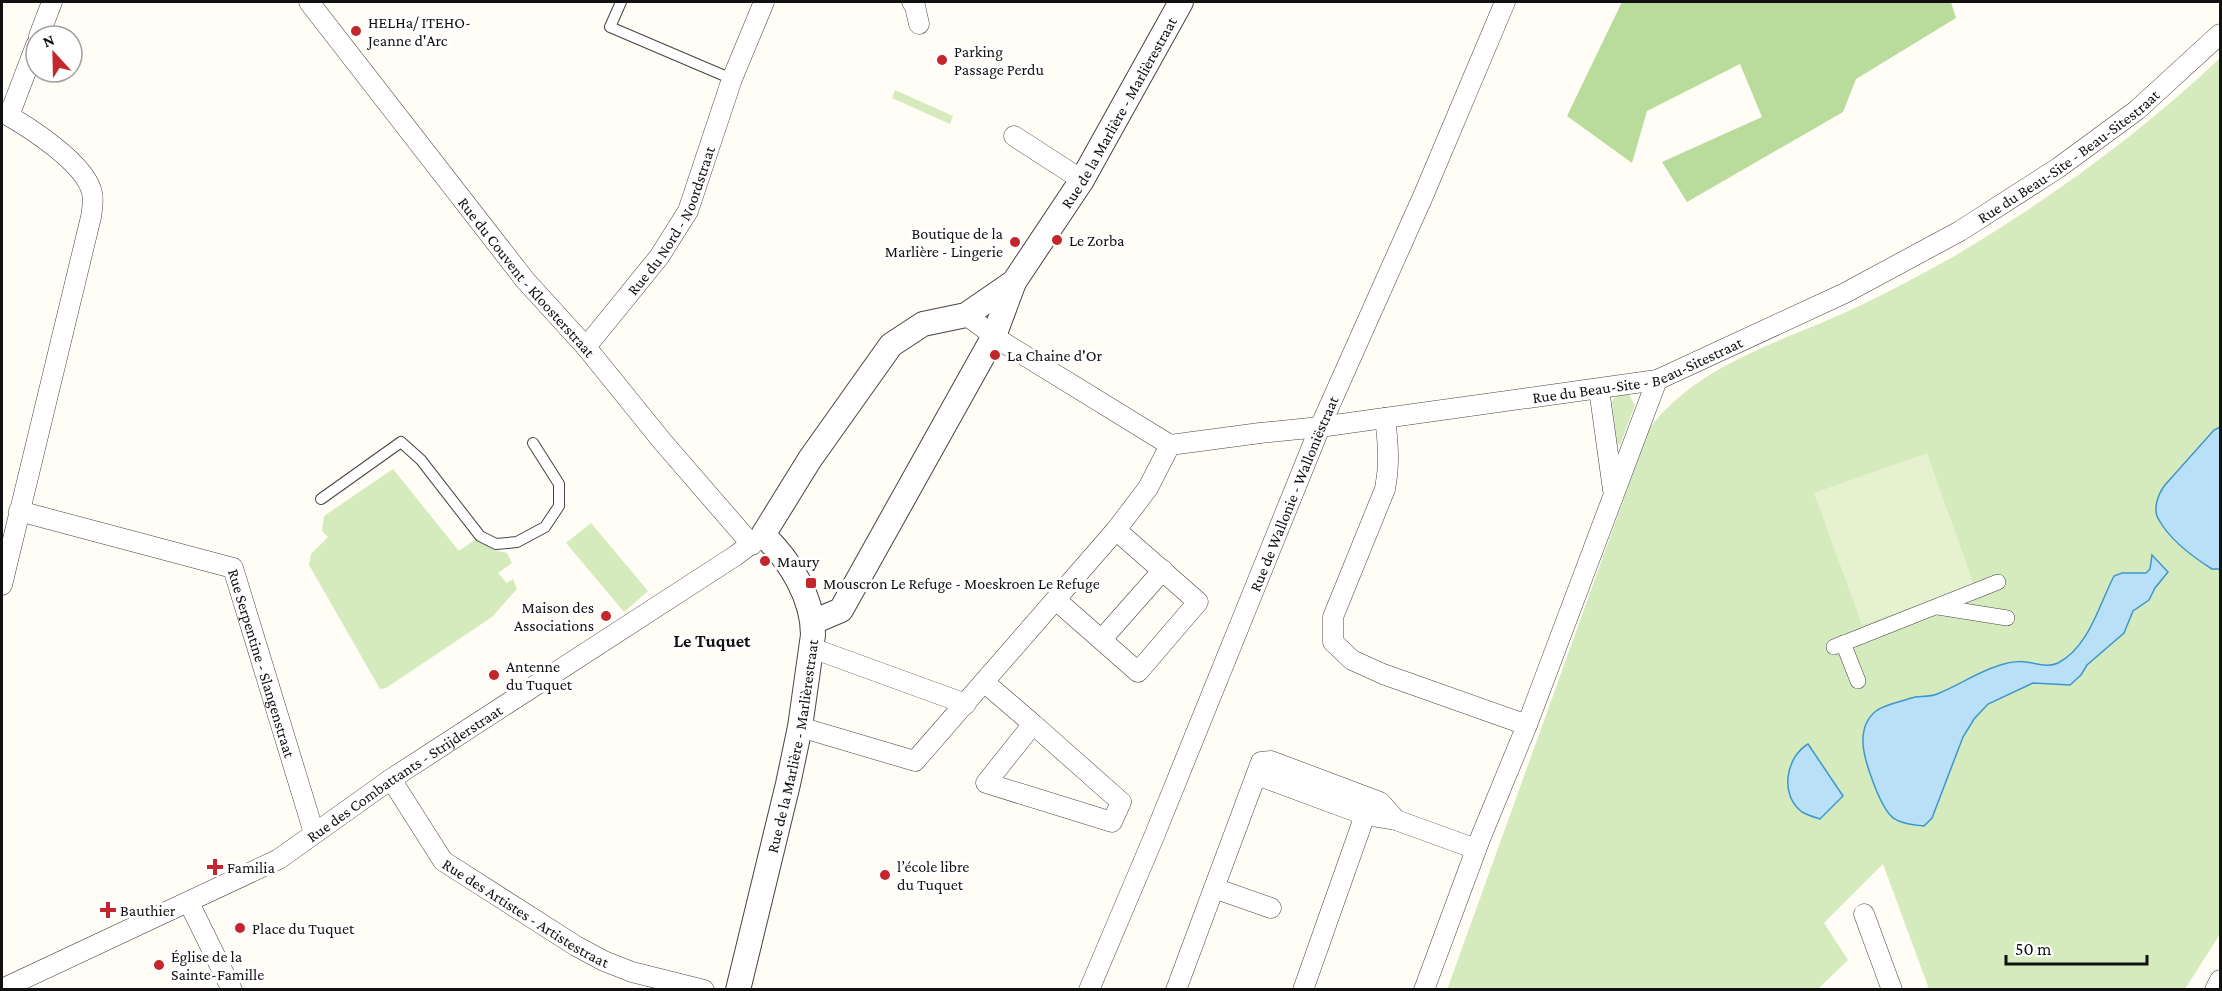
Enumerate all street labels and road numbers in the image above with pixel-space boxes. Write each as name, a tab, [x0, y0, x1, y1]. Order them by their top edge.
street label: Rue de la Marlière - Marlièrestraat	[1058, 13, 1180, 211]
street label: Rue du Beau-Site - Beau-Sitestraat	[1975, 86, 2163, 226]
street label: Rue du Nord - Noordstraat	[624, 143, 718, 298]
street label: Rue du Couvent - Kloosterstraat	[455, 194, 599, 361]
street label: Rue du Beau-Site - Beau-Sitestraat	[1531, 333, 1746, 406]
street label: Rue de Wallonie - Walloniëstraat	[1246, 393, 1342, 594]
street label: Rue Serpentine - Slangenstraat	[225, 567, 299, 760]
street label: Rue de la Marlière - Marlièrestraat	[764, 638, 821, 855]
street label: Rue des Combattants - Strijderstraat	[304, 701, 506, 845]
street label: Rue des Artistes - Artistestraat	[439, 855, 612, 971]

